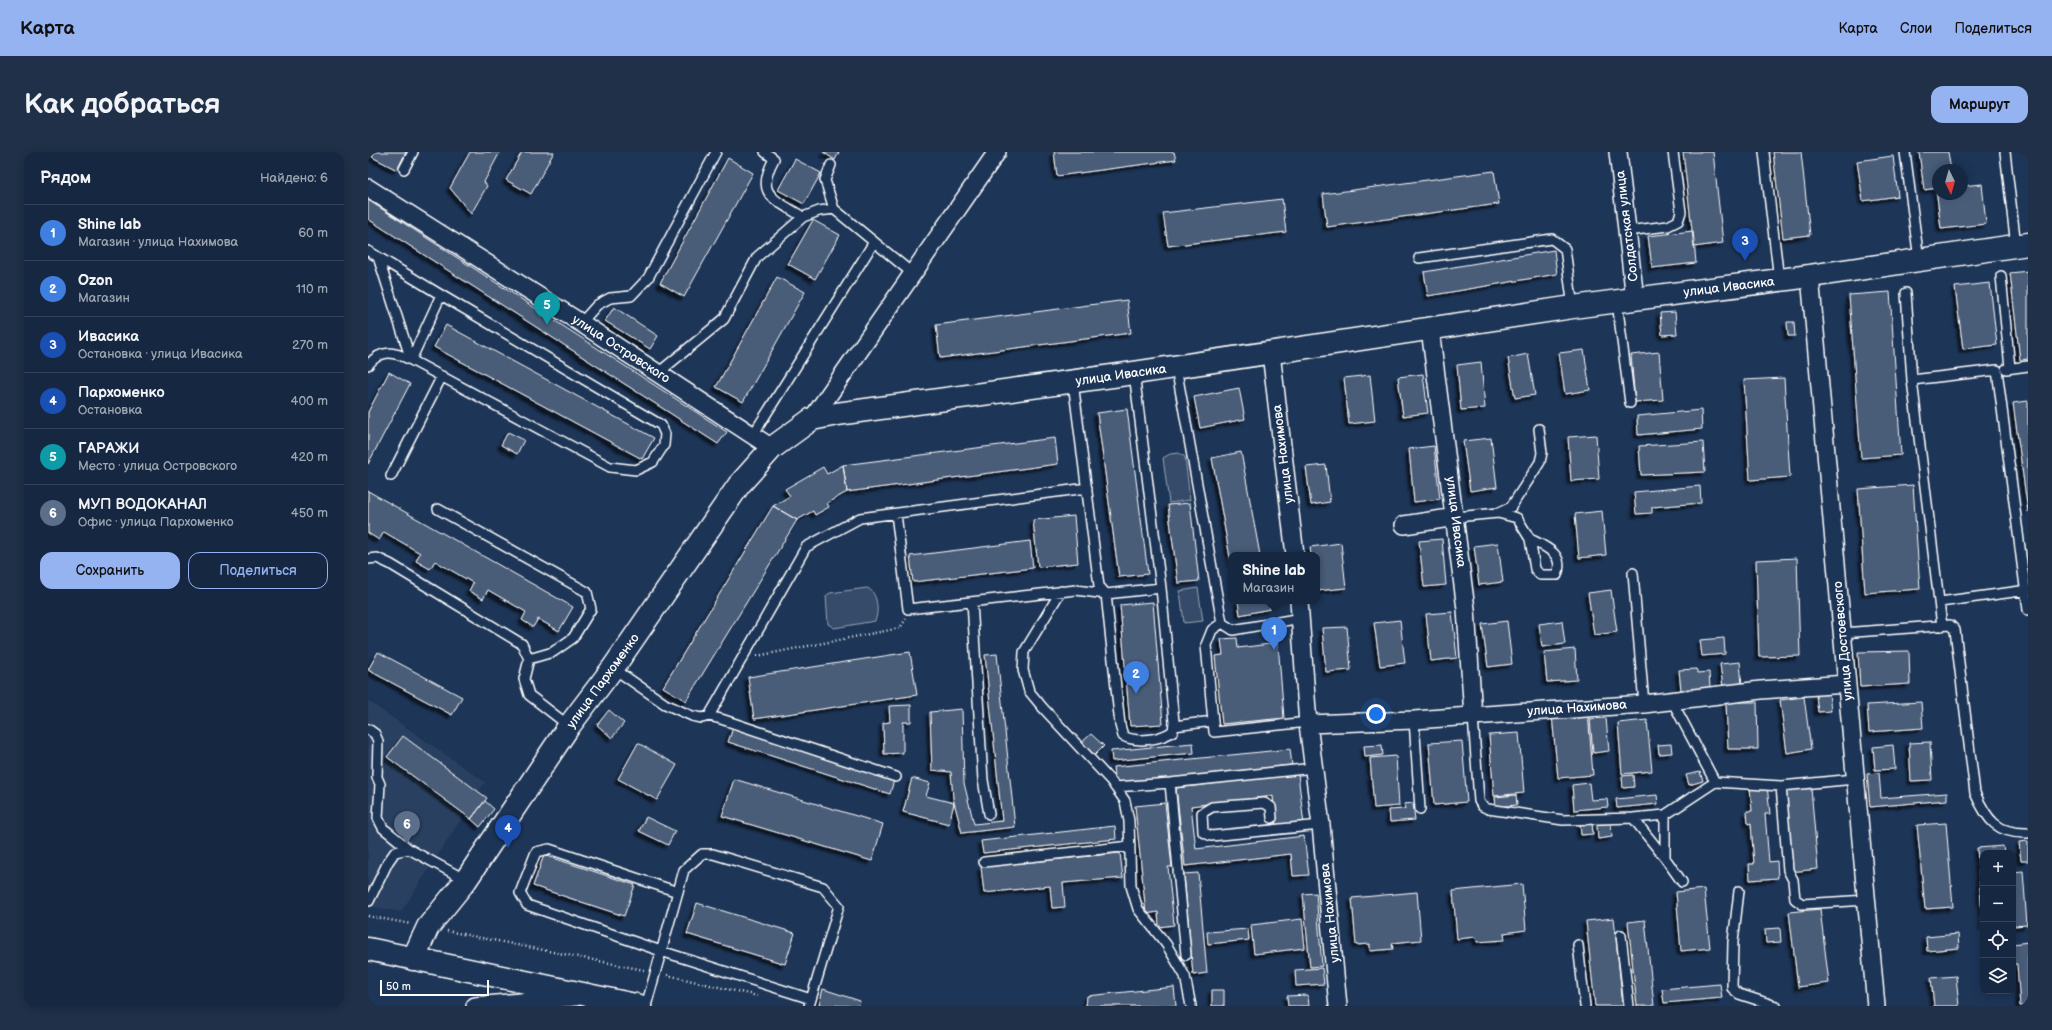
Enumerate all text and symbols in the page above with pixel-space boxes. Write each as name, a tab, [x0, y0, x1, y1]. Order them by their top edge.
text: Карта	[20, 17, 74, 40]
text: Карта	[1838, 20, 1878, 37]
text: Слои	[1900, 20, 1932, 37]
text: Поделиться	[1954, 20, 2032, 37]
button: Маршрут	[1931, 86, 2028, 123]
text: Как добраться	[24, 88, 221, 121]
north arrow	[1932, 164, 1968, 200]
text: Рядом	[40, 168, 91, 188]
street label: Солдатская улица	[1612, 169, 1642, 282]
text: Найдено: 6	[260, 170, 328, 186]
text: Shine lab	[78, 215, 141, 234]
text: 1	[50, 225, 56, 241]
text: 60 m	[298, 225, 328, 241]
pin: 3	[1732, 228, 1758, 261]
text: Магазин · улица Нахимова	[78, 234, 238, 250]
text: Ozon	[78, 271, 113, 290]
street label: улица Ивасика	[1683, 273, 1776, 301]
text: 2	[49, 281, 57, 297]
text: 110 m	[296, 281, 328, 297]
text: Магазин	[78, 290, 130, 306]
pin: 5	[534, 292, 560, 325]
street label: улица Островского	[569, 311, 673, 387]
text: Ивасика	[78, 327, 139, 346]
text: 3	[49, 337, 57, 353]
text: 270 m	[292, 337, 328, 353]
text: Остановка · улица Ивасика	[78, 346, 243, 362]
street label: улица Ивасика	[1075, 361, 1168, 389]
text: Пархоменко	[78, 383, 165, 402]
text: 4	[49, 393, 57, 409]
text: 400 m	[291, 393, 328, 409]
text: Остановка	[78, 402, 143, 418]
street label: улица Нахимова	[1269, 403, 1297, 504]
text: ГАРАЖИ	[78, 439, 139, 458]
text: 5	[49, 449, 57, 465]
text: 420 m	[290, 449, 328, 465]
text: Место · улица Островского	[78, 458, 237, 474]
street label: улица Ивасика	[1442, 476, 1470, 569]
text: МУП ВОДОКАНАЛ	[78, 495, 207, 514]
text: 6	[49, 505, 57, 521]
text: 450 m	[291, 505, 328, 521]
text: Офис · улица Пархоменко	[78, 514, 234, 530]
button: Сохранить	[40, 552, 180, 589]
button: Поделиться	[188, 552, 328, 589]
popup	[1228, 552, 1320, 604]
text: Shine lab	[1242, 561, 1306, 580]
text: Магазин	[1242, 580, 1294, 596]
street label: улица Достоевского	[1830, 580, 1856, 701]
pin: 1	[1261, 617, 1287, 650]
street label: улица Пархоменко	[563, 630, 643, 732]
pin: 2	[1123, 661, 1149, 694]
street label: улица Нахимова	[1527, 697, 1628, 719]
your location	[1366, 704, 1386, 724]
pin: 6	[394, 811, 420, 844]
pin: 4	[495, 815, 521, 848]
map controls	[1980, 850, 2016, 994]
button: +	[1980, 850, 2016, 886]
street label: улица Нахимова	[1317, 862, 1343, 963]
button: −	[1980, 886, 2016, 922]
button: locate	[1980, 922, 2016, 958]
button: layers	[1980, 958, 2016, 994]
scale bar	[380, 978, 489, 997]
text: 50 m	[386, 980, 411, 993]

